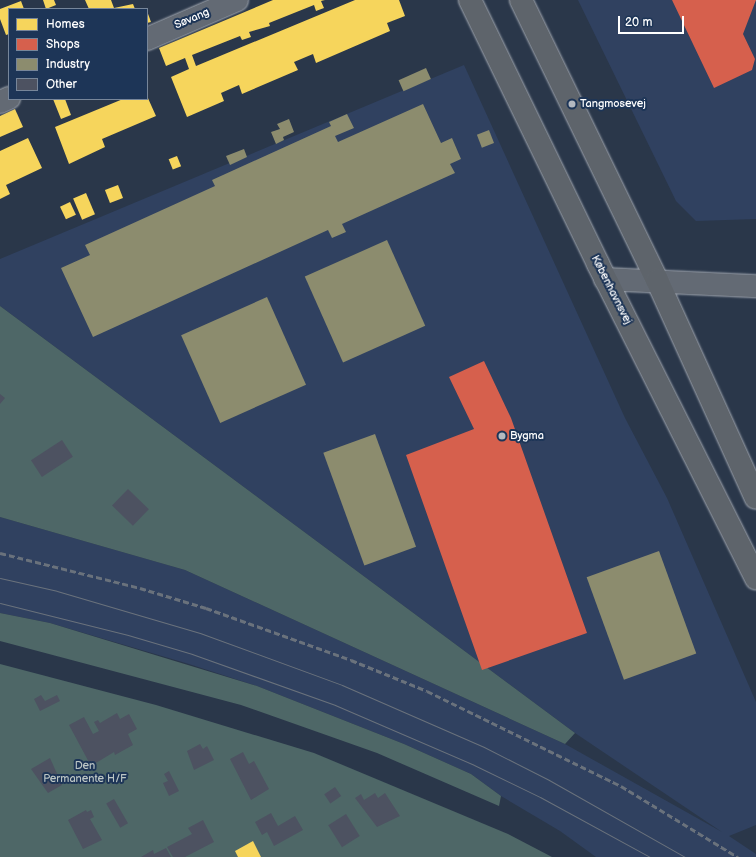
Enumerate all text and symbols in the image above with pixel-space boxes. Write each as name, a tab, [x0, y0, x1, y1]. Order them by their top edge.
street label: Søvang	[173, 6, 211, 32]
legend	[8, 8, 148, 100]
scale bar	[620, 8, 686, 34]
text: 20 m	[625, 15, 652, 30]
text: Homes	[46, 17, 85, 32]
text: Shops	[46, 37, 80, 52]
text: Industry	[46, 57, 90, 72]
text: Other	[46, 77, 77, 92]
place label: Tangmosevej	[580, 97, 646, 111]
marker: Tangmosevej	[567, 99, 577, 109]
street label: Københavnsvej	[588, 253, 634, 327]
place label: Bygma	[510, 429, 544, 443]
marker: Bygma	[497, 431, 507, 441]
park label: Den Permanente H/F	[43, 760, 127, 786]

